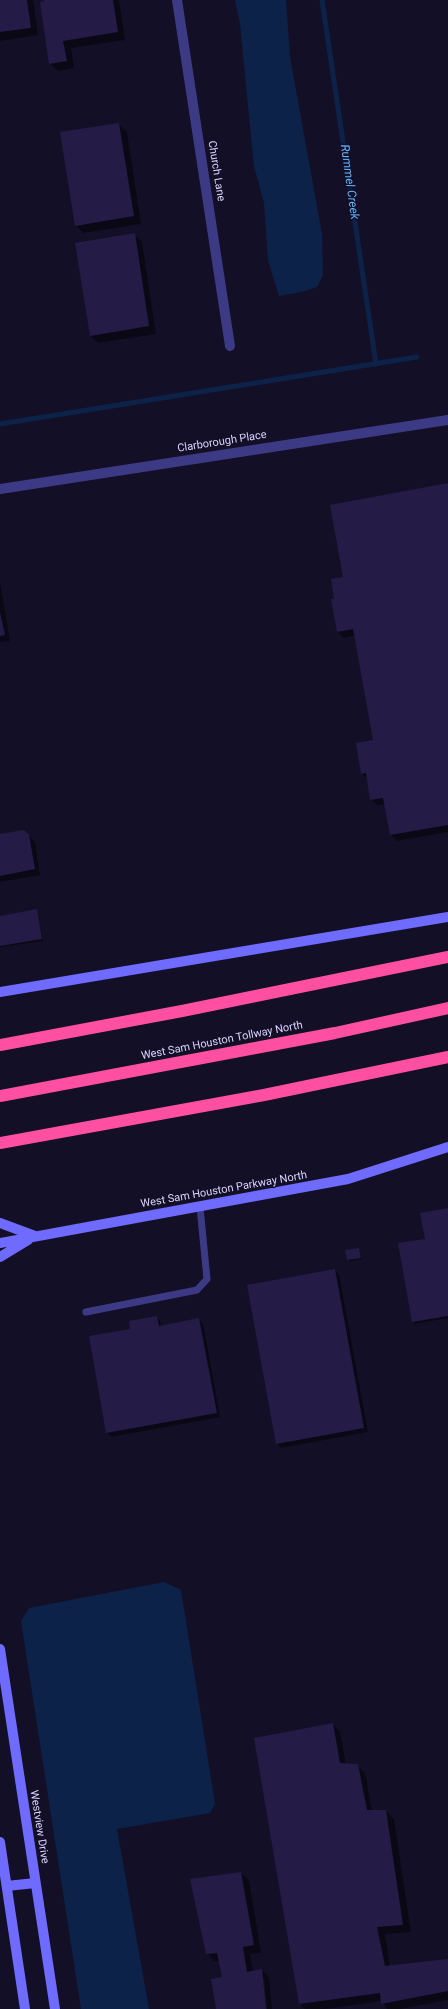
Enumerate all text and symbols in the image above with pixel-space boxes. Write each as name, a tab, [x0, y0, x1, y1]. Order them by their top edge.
street label: Church Lane	[205, 140, 227, 202]
water label: Rummel Creek	[337, 144, 361, 220]
street label: Clarborough Place	[176, 428, 268, 456]
street label: West Sam Houston Tollway North	[140, 1019, 304, 1063]
street label: West Sam Houston Parkway North	[140, 1169, 308, 1211]
street label: Westview Drive	[27, 1789, 51, 1865]

